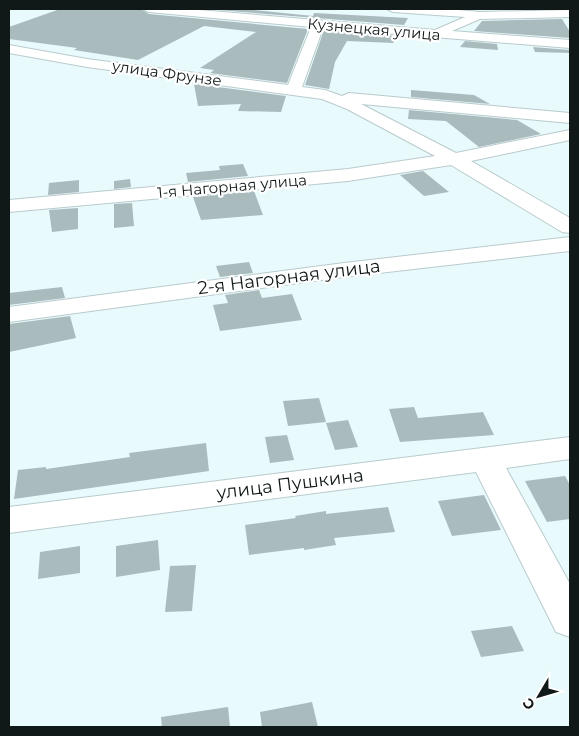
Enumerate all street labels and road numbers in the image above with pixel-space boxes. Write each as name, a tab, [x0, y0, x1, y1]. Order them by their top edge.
street label: Кузнецкая улица	[307, 14, 441, 44]
street label: улица Фрунзе	[110, 56, 223, 90]
street label: 1-я Нагорная улица	[156, 170, 308, 202]
street label: 2-я Нагорная улица	[196, 255, 382, 299]
street label: улица Пушкина	[214, 464, 365, 504]

